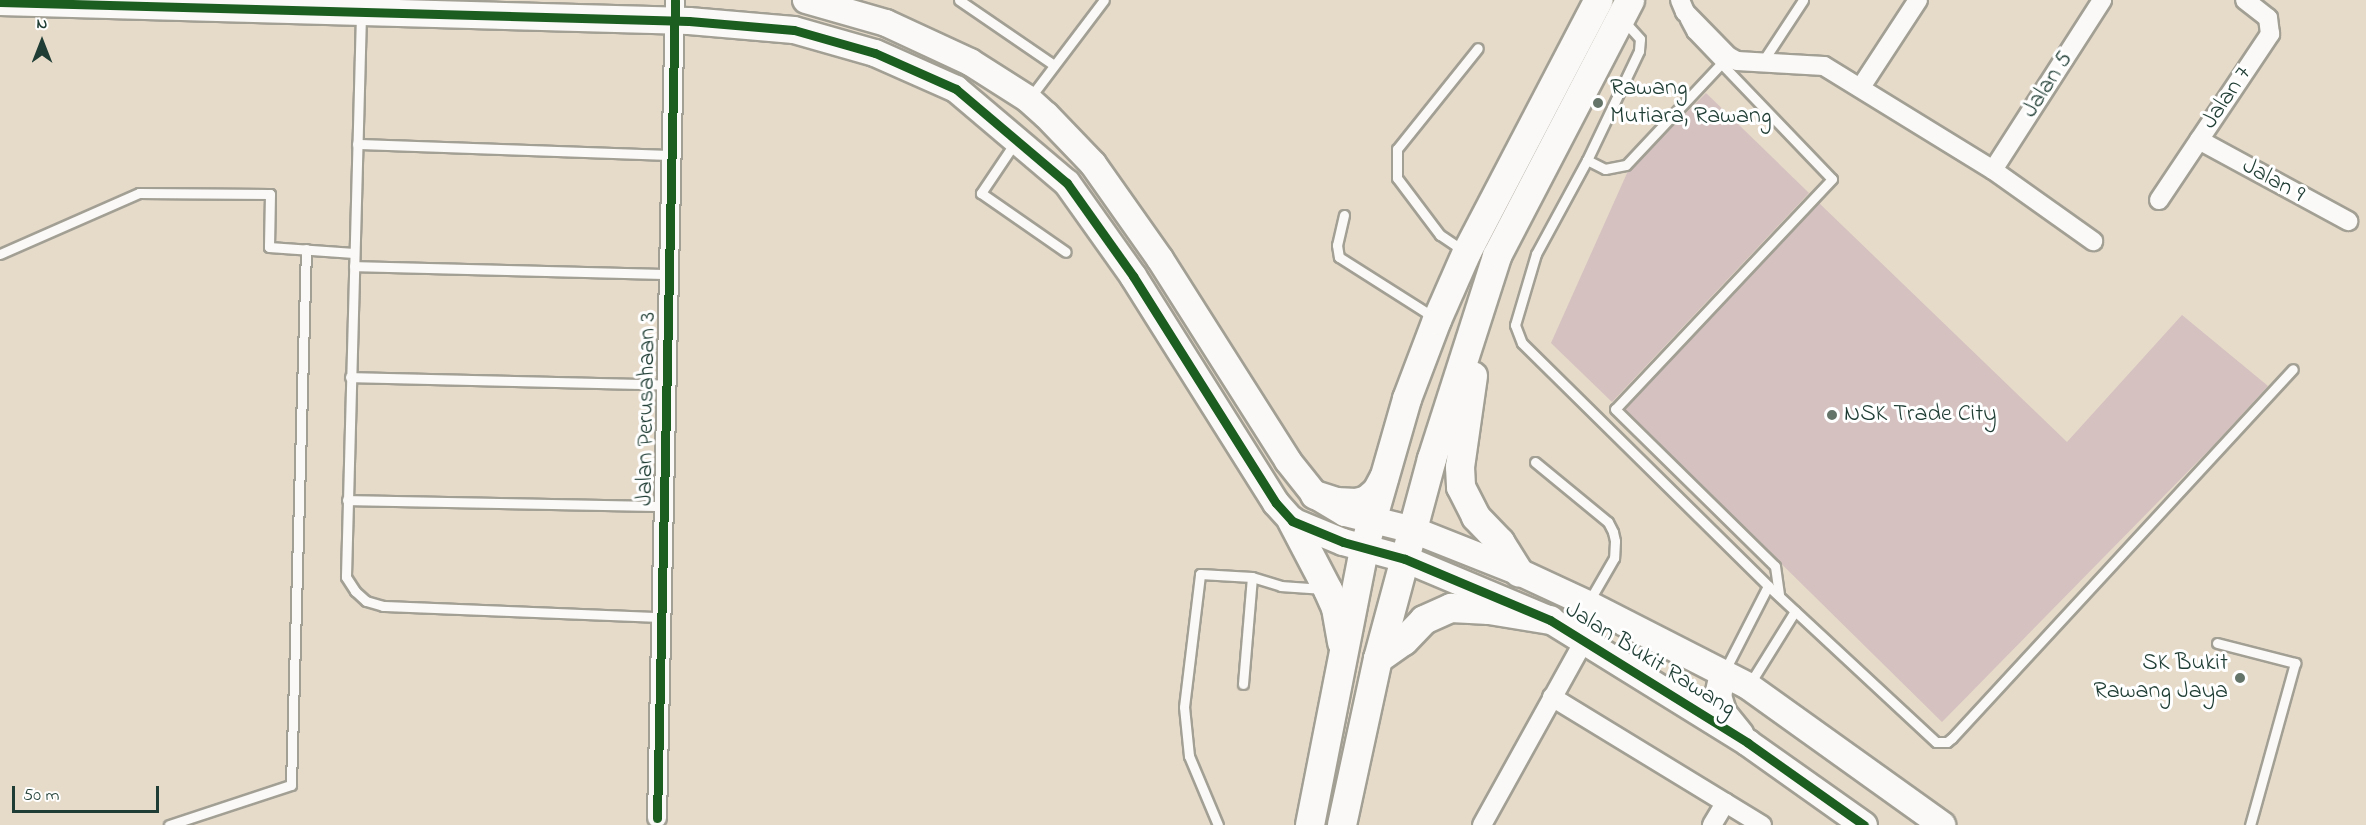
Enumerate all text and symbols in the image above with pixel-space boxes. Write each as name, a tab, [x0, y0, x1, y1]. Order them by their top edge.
north arrow	[12, 12, 72, 72]
text: N	[37, 12, 47, 36]
street label: Jalan 5	[2016, 46, 2080, 124]
street label: Jalan 7	[2196, 61, 2258, 135]
place label: Rawang Mutiara, Rawang	[1610, 75, 1772, 131]
marker: Rawang Mutiara, Rawang	[1591, 96, 1605, 110]
street label: Jalan 9	[2237, 152, 2309, 210]
street label: Jalan Perusahaan 3	[631, 312, 663, 506]
place label: NSK Trade City	[1844, 401, 1997, 429]
marker: NSK Trade City	[1825, 408, 1839, 422]
street label: Jalan Bukit Rawang	[1559, 596, 1741, 724]
place label: SK Bukit Rawang Jaya	[2093, 650, 2228, 706]
marker: SK Bukit Rawang Jaya	[2233, 671, 2247, 685]
scale bar	[15, 774, 162, 812]
text: 50 m	[23, 783, 60, 809]

